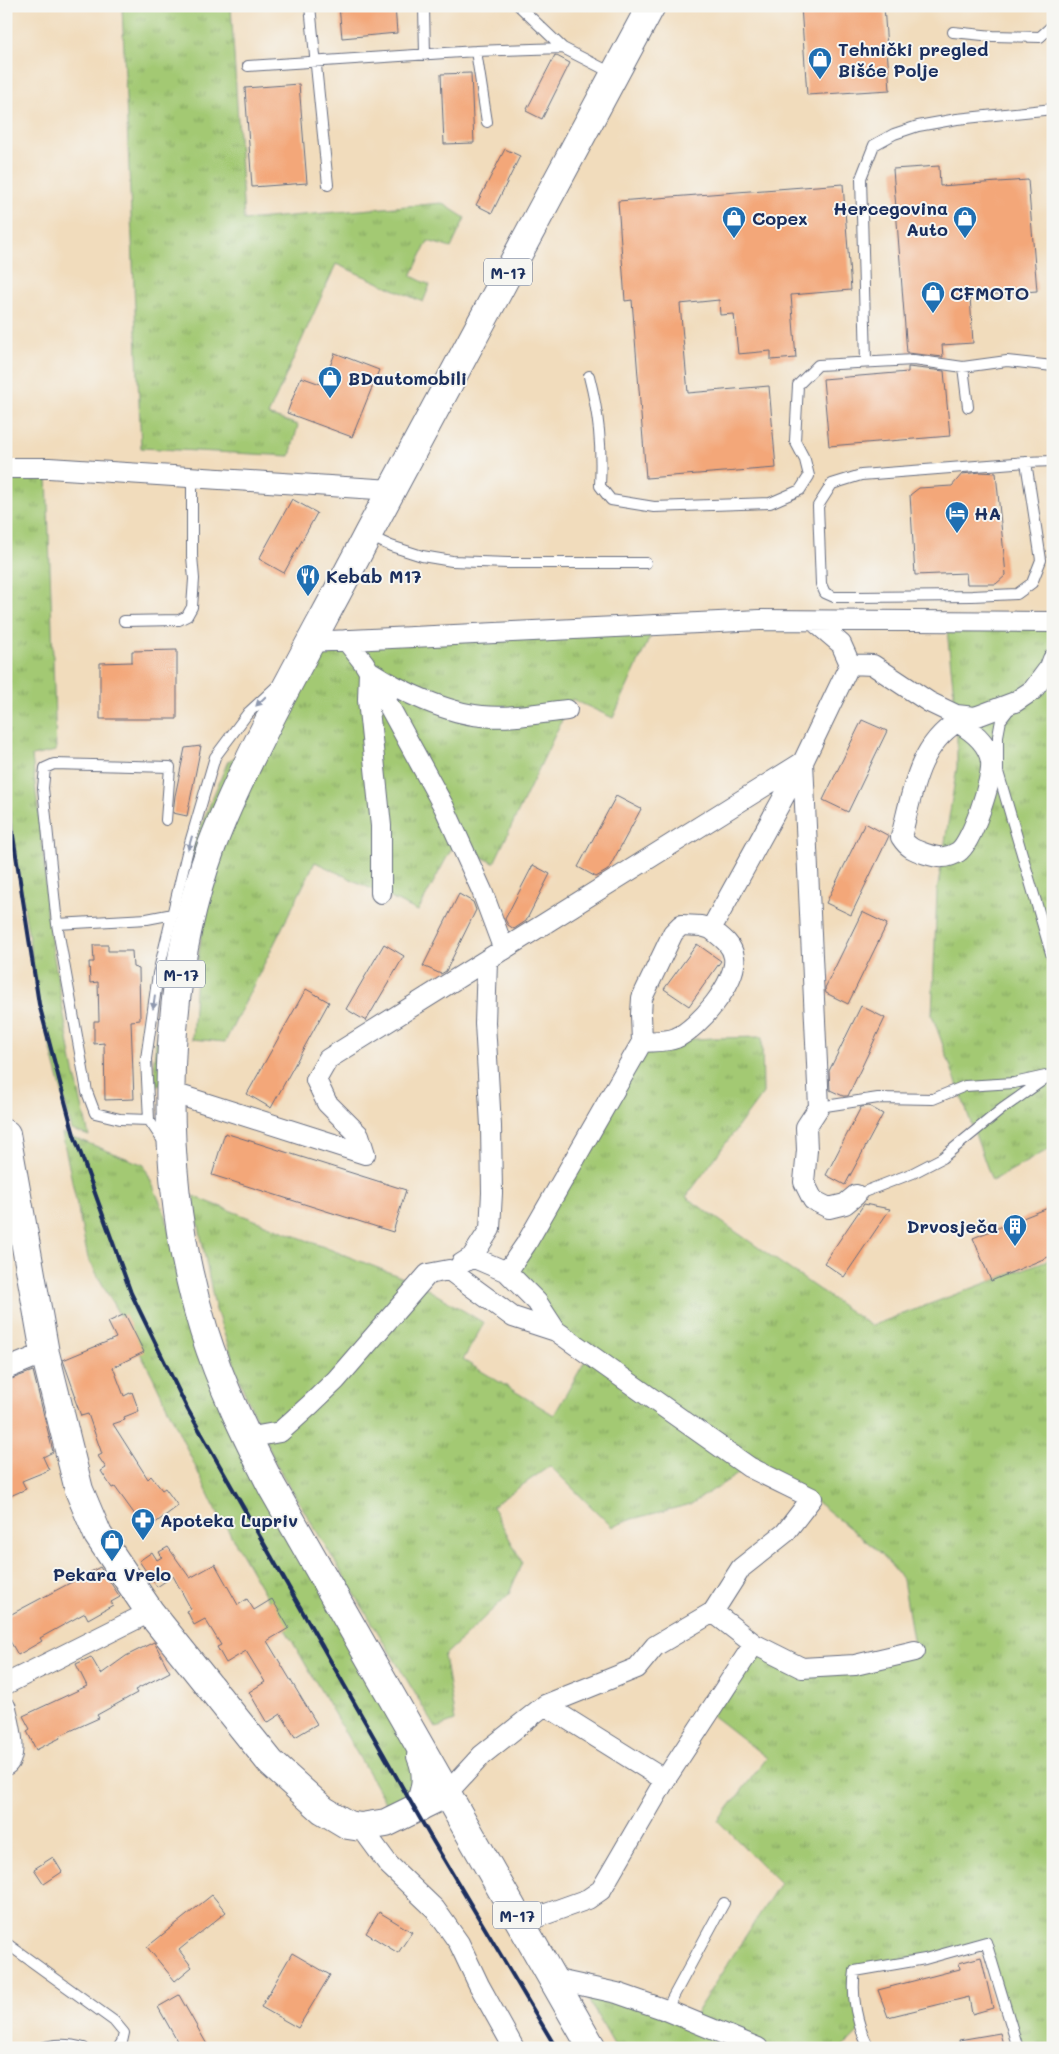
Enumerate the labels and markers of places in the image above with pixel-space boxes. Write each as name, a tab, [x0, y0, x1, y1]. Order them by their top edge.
place label: Tehnički pregled Bišće Polje	[838, 37, 988, 82]
shop icon: Tehnički pregled Bišće Polje	[807, 46, 833, 80]
place label: Hercegovina Auto	[833, 196, 948, 241]
shop icon: Copex	[721, 205, 747, 239]
shop icon: Hercegovina Auto	[952, 205, 978, 239]
place label: Copex	[752, 206, 808, 230]
shop icon: CFMOTO	[920, 280, 946, 314]
place label: CFMOTO	[950, 281, 1029, 305]
shop icon: BDautomobili	[317, 365, 343, 399]
place label: BDautomobili	[348, 366, 467, 390]
hotel icon: HA	[944, 500, 970, 534]
place label: HA	[974, 501, 1001, 525]
restaurant icon: Kebab M17	[295, 563, 321, 597]
place label: Kebab M17	[326, 564, 422, 588]
building icon: Drvosječa	[1002, 1213, 1028, 1247]
place label: Drvosječa	[907, 1214, 998, 1238]
pharmacy icon: Apoteka Lupriv	[130, 1507, 156, 1541]
place label: Apoteka Lupriv	[160, 1508, 298, 1532]
shop icon: Pekara Vrelo	[99, 1528, 125, 1562]
place label: Pekara Vrelo	[53, 1562, 171, 1586]

